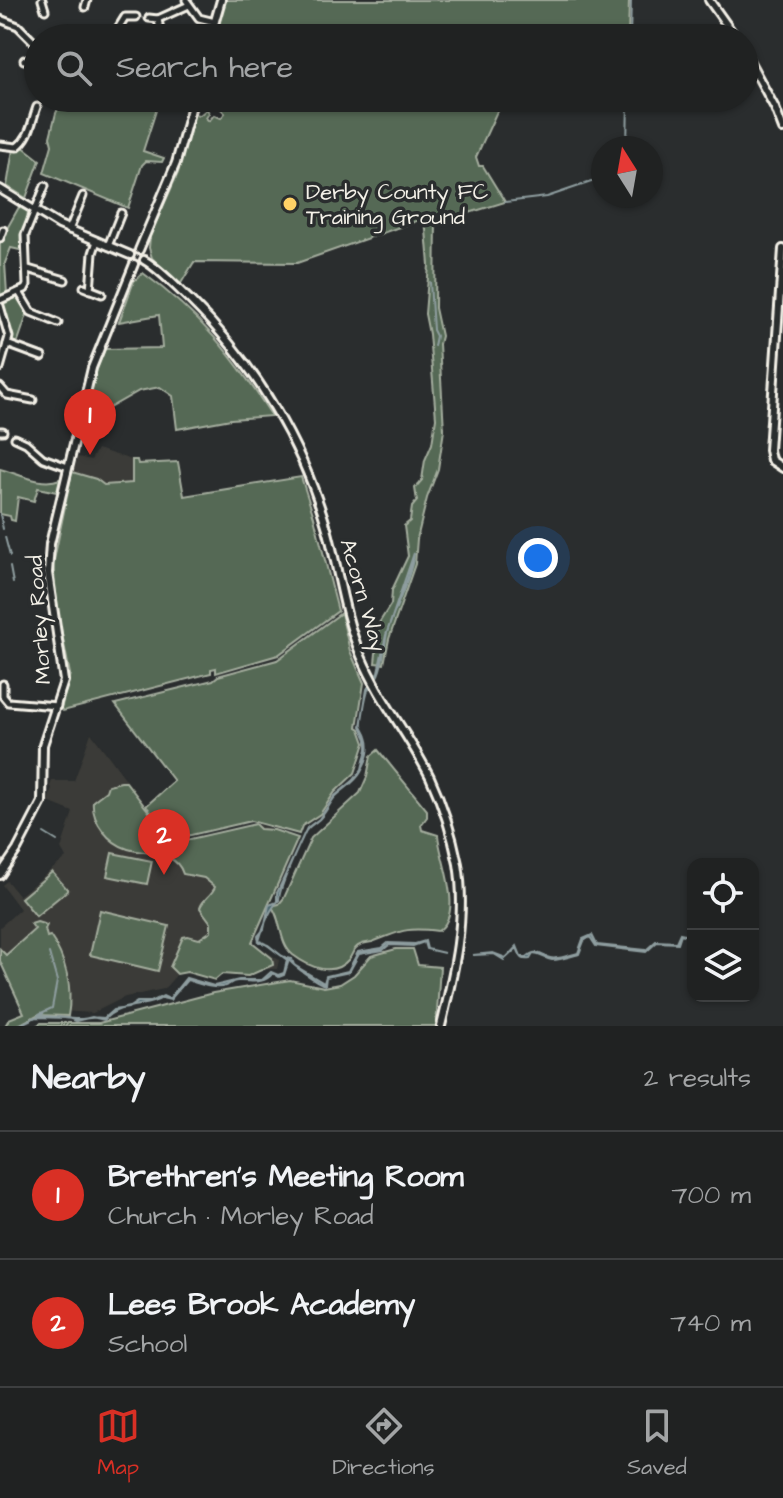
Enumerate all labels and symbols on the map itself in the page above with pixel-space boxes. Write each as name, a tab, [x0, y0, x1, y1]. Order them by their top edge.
north arrow	[591, 136, 663, 208]
place label: Derby County FC Training Ground	[306, 177, 489, 234]
marker: Derby County FC Training Ground	[281, 195, 299, 213]
pin: 1	[64, 389, 116, 455]
street label: Acorn Way	[331, 535, 393, 656]
your location	[518, 538, 558, 578]
street label: Morley Road	[20, 554, 60, 686]
pin: 2	[138, 809, 190, 875]

